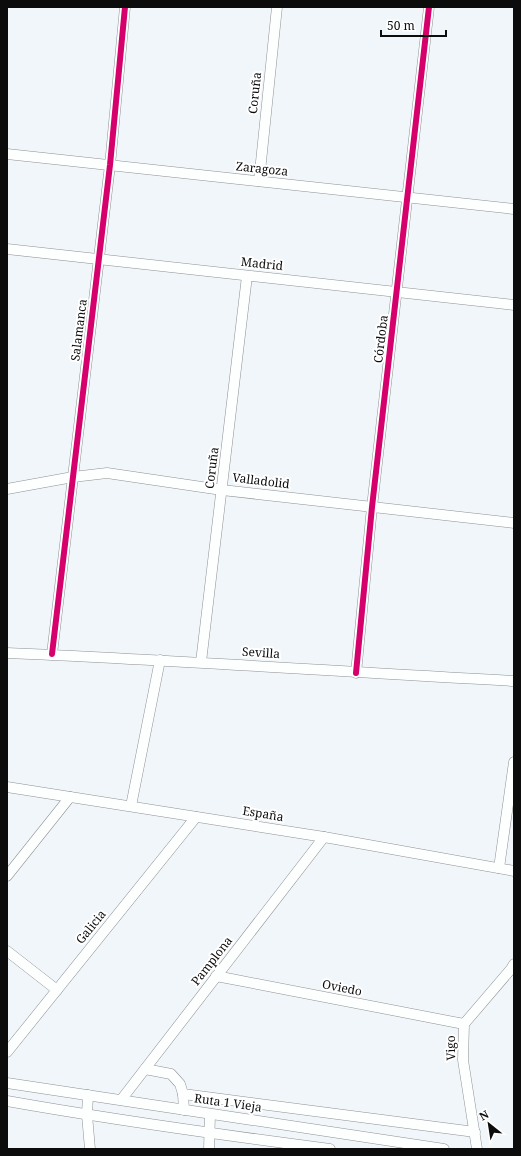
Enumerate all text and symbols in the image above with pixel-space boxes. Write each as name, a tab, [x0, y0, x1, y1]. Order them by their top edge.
scale bar	[381, 12, 446, 38]
text: 50 m	[387, 17, 415, 34]
street label: Coruña	[244, 71, 265, 115]
street label: Zaragoza	[235, 157, 289, 180]
street label: Madrid	[240, 253, 285, 274]
street label: Salamanca	[66, 298, 91, 362]
street label: Córdoba	[369, 314, 392, 364]
street label: Coruña	[201, 446, 223, 490]
street label: Valladolid	[231, 469, 291, 493]
street label: Sevilla	[242, 643, 281, 662]
street label: España	[241, 802, 285, 825]
street label: Galicia	[72, 906, 110, 947]
street label: Pamplona	[187, 932, 236, 989]
street label: Oviedo	[321, 975, 364, 1000]
street label: Vigo	[442, 1035, 459, 1061]
street label: Ruta 1 Vieja	[193, 1089, 263, 1116]
north arrow	[469, 1104, 509, 1144]
text: N	[476, 1106, 492, 1124]

